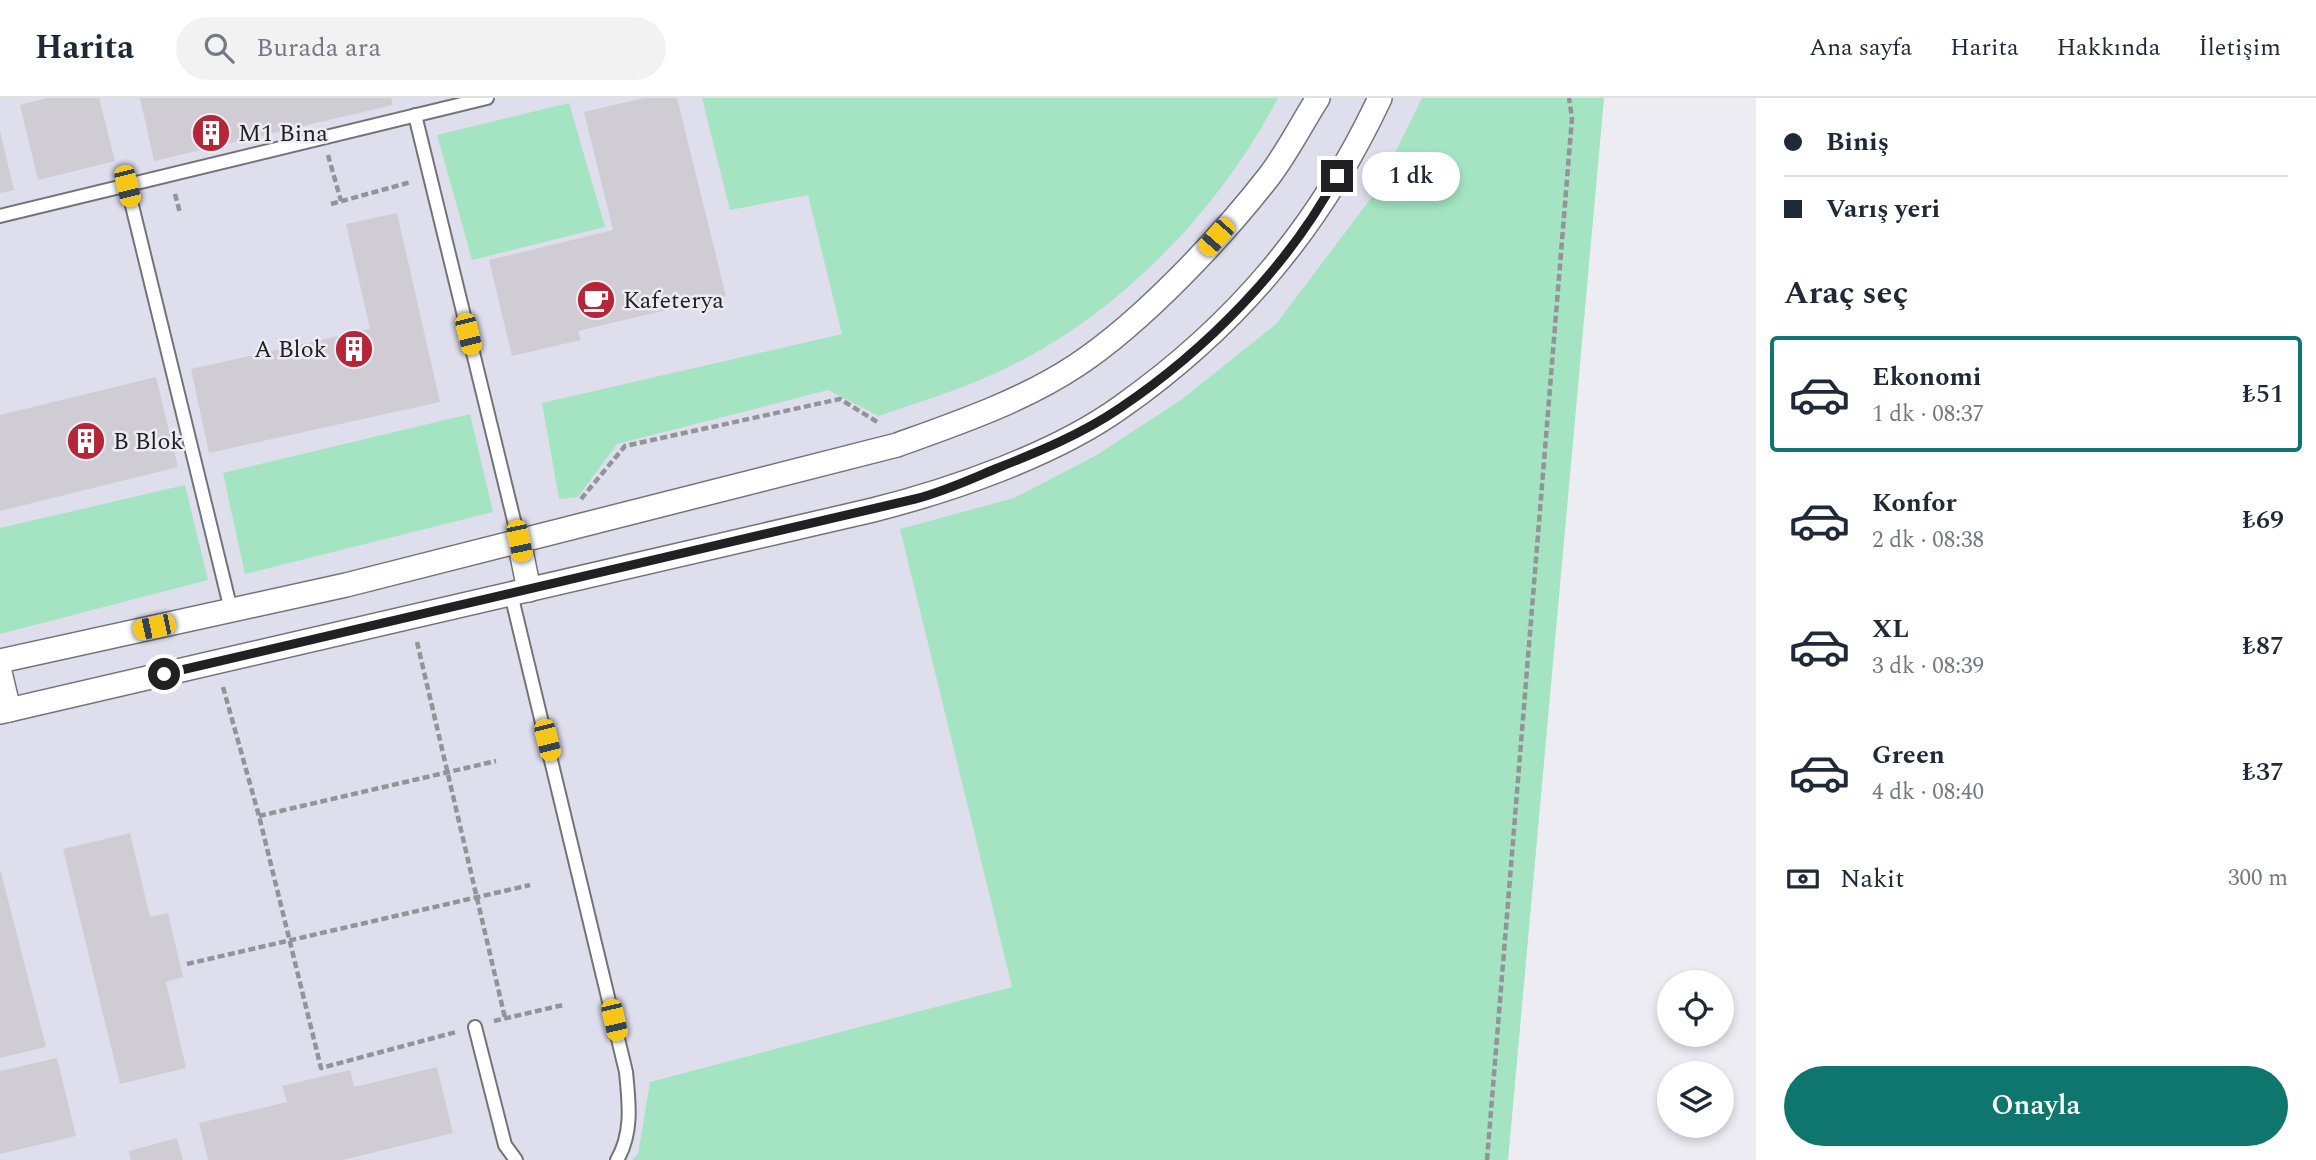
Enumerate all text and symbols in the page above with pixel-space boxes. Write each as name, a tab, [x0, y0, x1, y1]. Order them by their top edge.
search box	[176, 17, 666, 80]
text: Harita	[35, 23, 134, 73]
text: Burada ara	[256, 28, 381, 68]
icon: search	[200, 29, 238, 67]
text: Ana sayfa	[1809, 30, 1912, 66]
text: Harita	[1950, 30, 2019, 66]
text: Hakkında	[2057, 30, 2160, 66]
text: İletişim	[2198, 30, 2281, 66]
building icon: M1 Bina	[190, 112, 232, 154]
place label: M1 Bina	[238, 116, 328, 152]
text: Biniş	[1826, 122, 1889, 162]
callout: 1 dk	[1362, 152, 1460, 200]
text: 1 dk	[1389, 159, 1433, 194]
route end	[1321, 160, 1353, 192]
car	[112, 163, 143, 209]
text: Varış yeri	[1826, 189, 1940, 229]
car	[1195, 214, 1238, 260]
text: Araç seç	[1784, 269, 1908, 318]
cafe icon: Kafeterya	[575, 279, 617, 321]
place label: Kafeterya	[623, 283, 724, 319]
car	[453, 311, 484, 357]
building icon: A Blok	[333, 328, 375, 370]
place label: A Blok	[254, 332, 327, 368]
text: Ekonomi	[1872, 357, 1981, 397]
icon: car	[1788, 363, 1851, 426]
text: ₺51	[2242, 374, 2284, 414]
text: 1 dk · 08:37	[1872, 397, 1984, 432]
building icon: B Blok	[65, 420, 107, 462]
place label: B Blok	[113, 424, 184, 460]
text: Konfor	[1872, 483, 1957, 523]
icon: car	[1788, 489, 1851, 552]
text: ₺69	[2242, 500, 2284, 540]
car	[505, 518, 534, 564]
text: 2 dk · 08:38	[1872, 523, 1984, 558]
text: XL	[1872, 609, 1909, 649]
car	[132, 612, 177, 642]
icon: car	[1788, 615, 1851, 678]
text: ₺87	[2242, 626, 2284, 666]
text: 3 dk · 08:39	[1872, 649, 1984, 684]
route start	[148, 658, 180, 690]
car	[532, 717, 563, 763]
text: Green	[1872, 735, 1945, 775]
icon: car	[1788, 741, 1851, 804]
text: ₺37	[2242, 752, 2284, 792]
text: 4 dk · 08:40	[1872, 775, 1984, 810]
text: Nakit	[1840, 859, 1904, 899]
icon: cash	[1784, 860, 1822, 898]
text: 300 m	[2228, 861, 2288, 896]
map controls	[1657, 970, 1734, 1138]
button: locate	[1657, 970, 1734, 1047]
car	[600, 997, 629, 1043]
button: layers	[1657, 1061, 1734, 1138]
button: Onayla	[1784, 1066, 2288, 1146]

